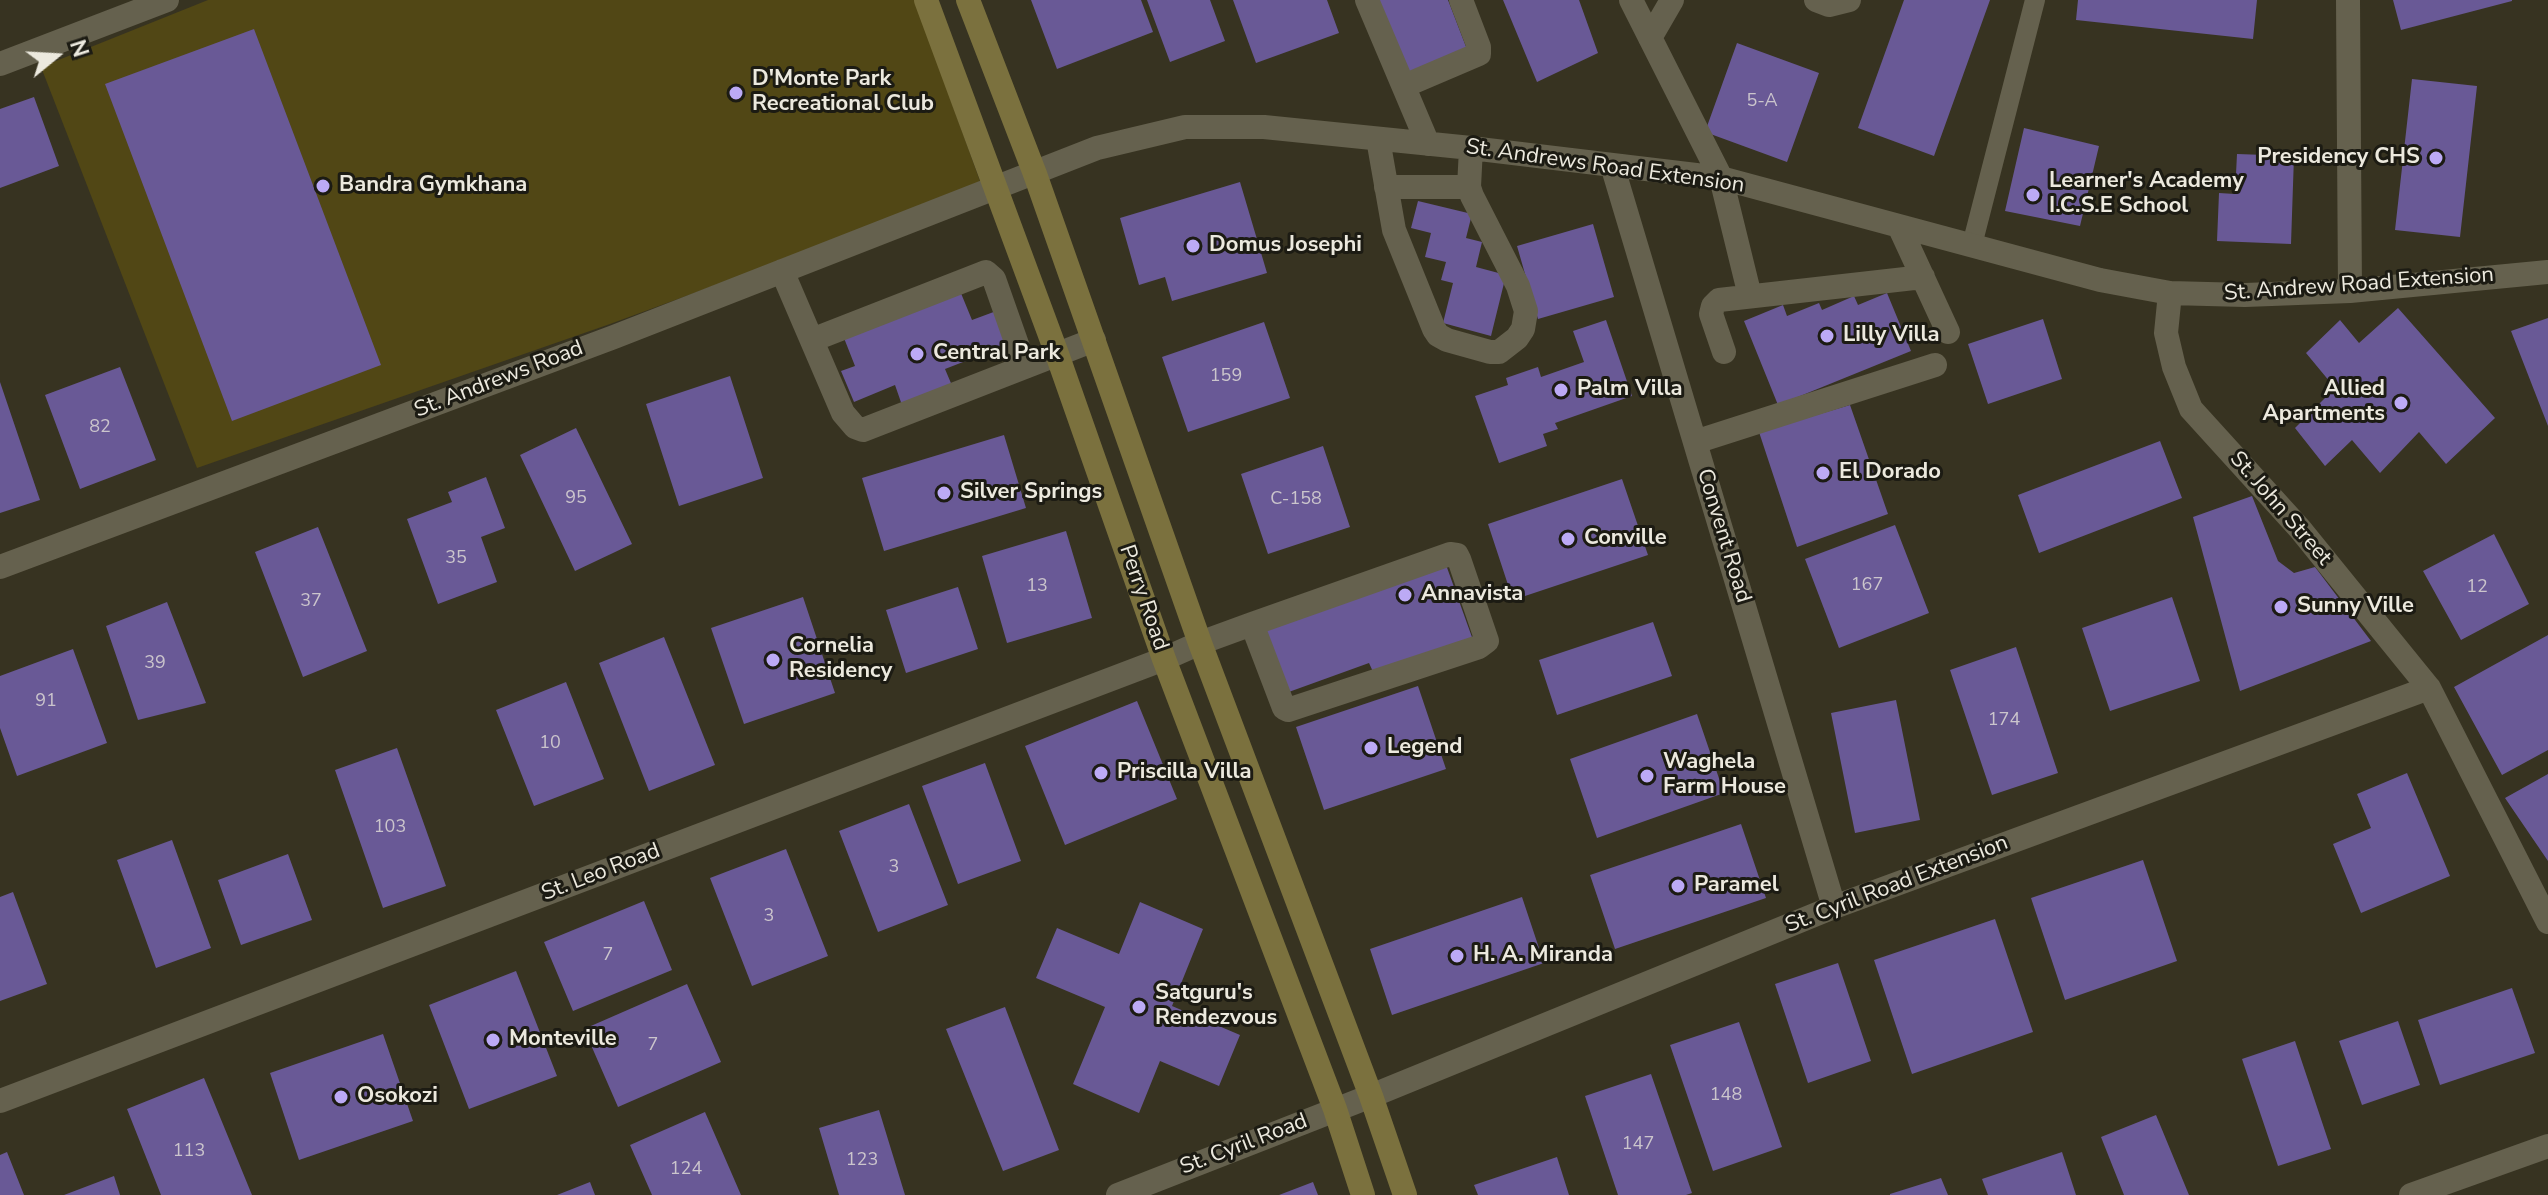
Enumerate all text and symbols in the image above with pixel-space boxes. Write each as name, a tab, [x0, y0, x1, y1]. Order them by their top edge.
north arrow	[16, 16, 96, 96]
text: N	[62, 36, 96, 61]
place label: D'Monte Park Recreational Club	[752, 67, 934, 118]
marker: D'Monte Park Recreational Club	[727, 84, 745, 102]
house number: 5-A	[1746, 91, 1778, 113]
street label: St. Andrews Road Extension	[1464, 134, 1746, 200]
place label: Presidency CHS	[2257, 145, 2420, 171]
marker: Presidency CHS	[2427, 149, 2445, 167]
place label: Learner's Academy I.C.S.E School	[2049, 169, 2244, 220]
place label: Bandra Gymkhana	[339, 173, 527, 199]
marker: Bandra Gymkhana	[314, 177, 332, 195]
marker: Learner's Academy I.C.S.E School	[2024, 186, 2042, 204]
place label: Domus Josephi	[1209, 233, 1362, 259]
marker: Domus Josephi	[1184, 237, 1202, 255]
street label: St. Andrew Road Extension	[2223, 262, 2495, 308]
place label: Lilly Villa	[1843, 323, 1940, 349]
marker: Lilly Villa	[1818, 327, 1836, 345]
street label: St. Andrews Road	[411, 336, 587, 424]
place label: Central Park	[933, 341, 1060, 367]
marker: Central Park	[908, 345, 926, 363]
house number: 159	[1210, 366, 1242, 388]
place label: Palm Villa	[1577, 377, 1682, 403]
place label: Allied Apartments	[2262, 377, 2385, 428]
marker: Palm Villa	[1552, 381, 1570, 399]
marker: Allied Apartments	[2392, 394, 2410, 412]
house number: 82	[89, 417, 111, 439]
street label: St. John Street	[2223, 447, 2337, 571]
place label: El Dorado	[1839, 460, 1941, 486]
marker: El Dorado	[1814, 464, 1832, 482]
street label: Convent Road	[1690, 466, 1756, 606]
place label: Silver Springs	[960, 480, 1102, 506]
marker: Silver Springs	[935, 484, 953, 502]
house number: 95	[565, 488, 587, 510]
house number: C-158	[1270, 489, 1322, 511]
place label: Conville	[1584, 526, 1667, 552]
marker: Conville	[1559, 530, 1577, 548]
street label: Perry Road	[1113, 542, 1173, 654]
house number: 35	[445, 548, 467, 570]
house number: 167	[1851, 575, 1883, 597]
house number: 13	[1026, 576, 1048, 598]
house number: 12	[2466, 577, 2488, 599]
place label: Annavista	[1421, 582, 1523, 608]
marker: Annavista	[1396, 586, 1414, 604]
house number: 37	[300, 591, 322, 613]
place label: Sunny Ville	[2297, 594, 2414, 620]
marker: Sunny Ville	[2272, 598, 2290, 616]
place label: Cornelia Residency	[789, 634, 892, 686]
marker: Cornelia Residency	[764, 651, 782, 669]
house number: 39	[144, 653, 166, 675]
house number: 91	[35, 691, 57, 713]
house number: 174	[1988, 710, 2020, 732]
house number: 10	[539, 733, 561, 755]
place label: Legend	[1387, 735, 1462, 761]
marker: Legend	[1362, 739, 1380, 757]
place label: Waghela Farm House	[1663, 750, 1786, 802]
place label: Priscilla Villa	[1117, 760, 1251, 786]
marker: Priscilla Villa	[1092, 764, 1110, 782]
marker: Waghela Farm House	[1638, 767, 1656, 785]
house number: 103	[374, 817, 406, 839]
street label: St. Cyril Road Extension	[1782, 830, 2012, 940]
street label: St. Leo Road	[538, 838, 664, 908]
house number: 3	[889, 857, 899, 879]
place label: Paramel	[1694, 873, 1779, 899]
marker: Paramel	[1669, 877, 1687, 895]
house number: 3	[764, 906, 774, 928]
place label: H. A. Miranda	[1473, 943, 1613, 969]
house number: 7	[603, 945, 613, 967]
marker: H. A. Miranda	[1448, 947, 1466, 965]
place label: Satguru's Rendezvous	[1155, 981, 1277, 1032]
marker: Satguru's Rendezvous	[1130, 998, 1148, 1016]
place label: Monteville	[509, 1027, 617, 1053]
marker: Monteville	[484, 1031, 502, 1049]
house number: 7	[648, 1035, 658, 1057]
place label: Osokozi	[357, 1084, 438, 1110]
house number: 148	[1710, 1085, 1742, 1107]
marker: Osokozi	[332, 1088, 350, 1106]
street label: St. Cyril Road	[1177, 1109, 1311, 1181]
house number: 147	[1622, 1134, 1654, 1156]
house number: 113	[173, 1141, 205, 1163]
house number: 123	[846, 1150, 878, 1172]
house number: 124	[670, 1159, 702, 1181]

